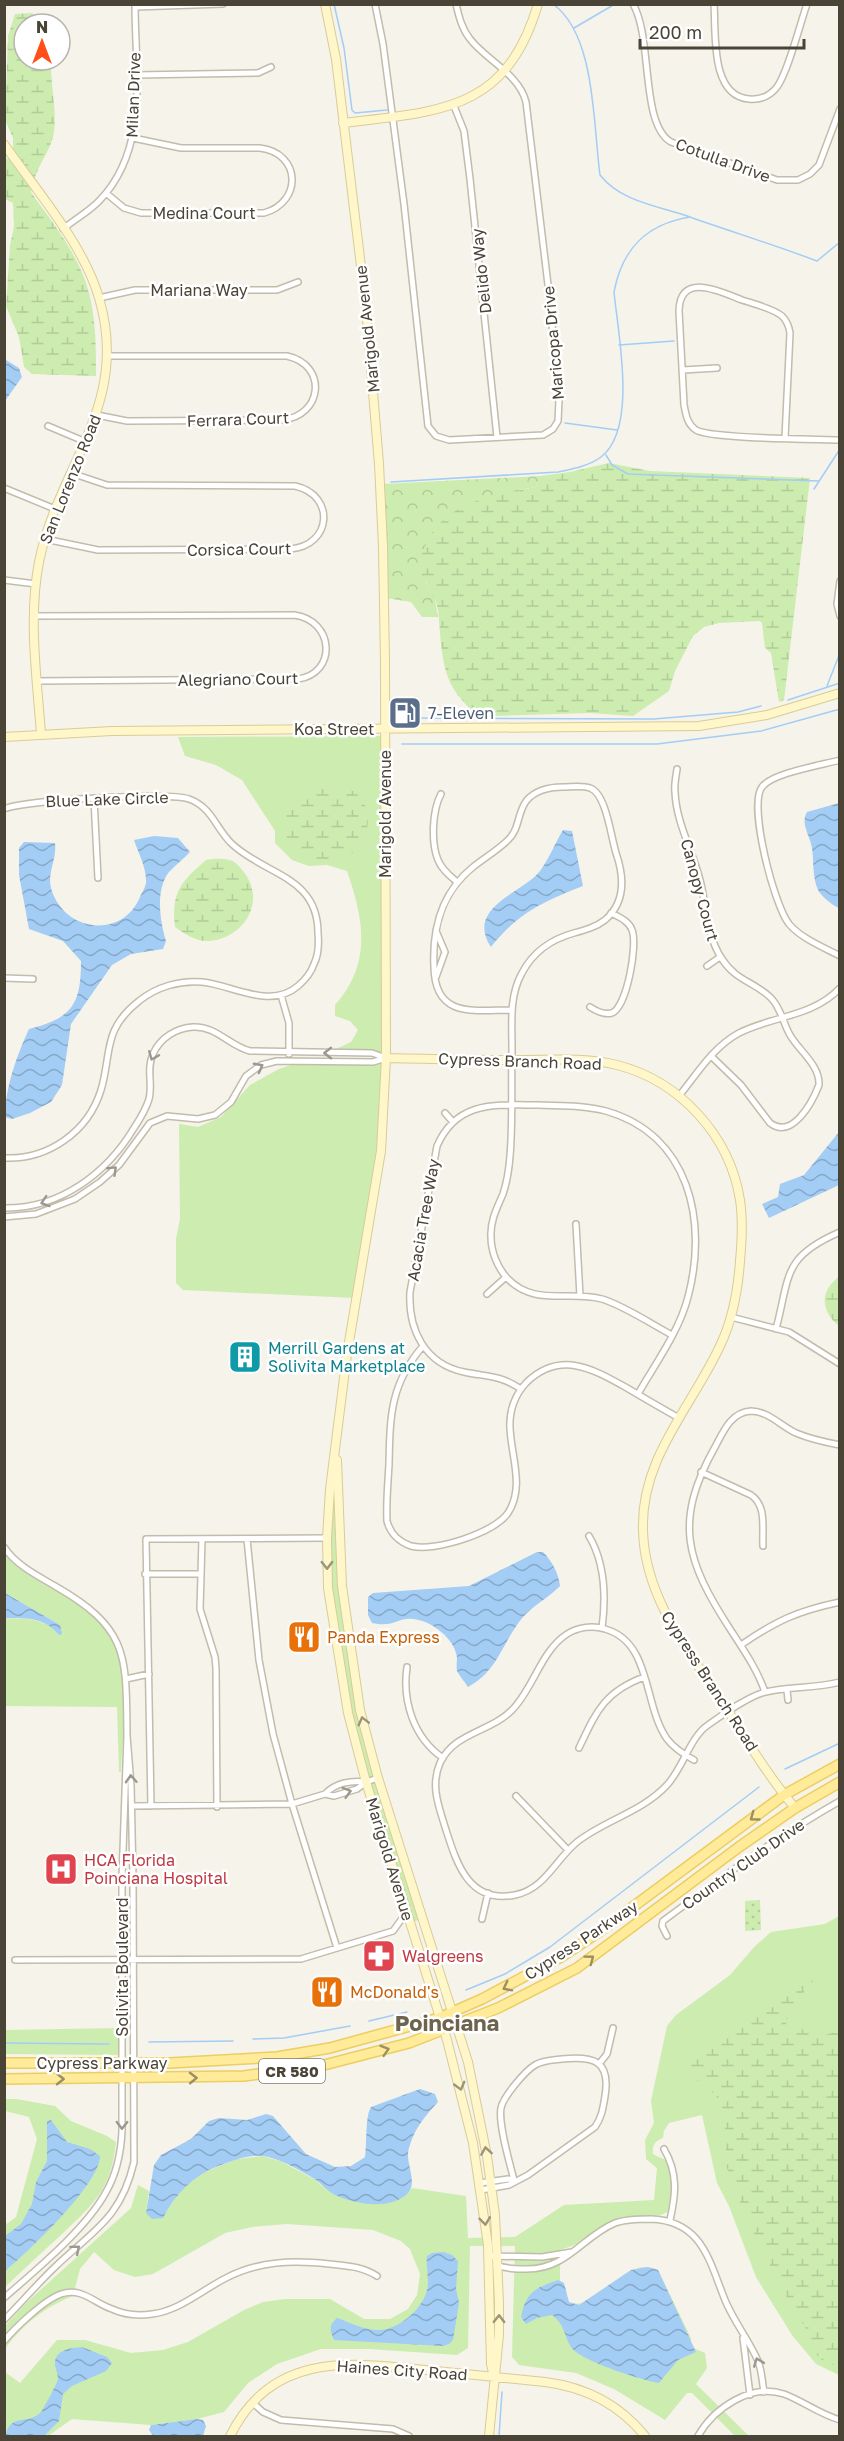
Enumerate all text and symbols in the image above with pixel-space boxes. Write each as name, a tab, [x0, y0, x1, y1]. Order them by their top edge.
north arrow	[12, 12, 72, 72]
scale bar	[640, 12, 804, 50]
text: N	[36, 17, 48, 37]
text: 200 m	[649, 21, 702, 43]
street label: Milan Drive	[122, 52, 144, 138]
street label: Cotulla Drive	[673, 134, 773, 186]
street label: Medina Court	[152, 203, 256, 223]
street label: Delido Way	[467, 227, 495, 315]
street label: Marigold Avenue	[350, 264, 384, 394]
street label: Mariana Way	[150, 280, 248, 300]
street label: Maricopa Drive	[538, 285, 568, 401]
street label: Ferrara Court	[187, 407, 289, 431]
street label: San Lorenzo Road	[35, 411, 105, 547]
street label: Corsica Court	[187, 538, 291, 560]
street label: Alegriano Court	[178, 668, 298, 690]
fuel station icon: 7-Eleven	[387, 695, 423, 731]
place label: 7-Eleven	[428, 703, 494, 723]
street label: Koa Street	[294, 719, 374, 739]
street label: Marigold Avenue	[375, 750, 395, 878]
street label: Blue Lake Circle	[45, 787, 169, 811]
street label: Canopy Court	[677, 837, 723, 943]
one-way arrow	[324, 1047, 333, 1059]
street label: Cypress Branch Road	[438, 1048, 602, 1074]
one-way arrow	[148, 1050, 160, 1061]
one-way arrow	[253, 1063, 263, 1074]
street label: Acacia Tree Way	[402, 1157, 444, 1283]
one-way arrow	[106, 1167, 117, 1178]
one-way arrow	[40, 1195, 51, 1207]
place label: Merrill Gardens at Solivita Marketplace	[268, 1338, 425, 1376]
building icon: Merrill Gardens at Solivita Marketplace	[227, 1339, 263, 1375]
one-way arrow	[321, 1560, 333, 1569]
street label: Cypress Branch Road	[657, 1607, 763, 1755]
restaurant icon: Panda Express	[286, 1619, 322, 1655]
place label: Panda Express	[327, 1627, 440, 1647]
one-way arrow	[358, 1716, 371, 1726]
one-way arrow	[124, 1774, 137, 1783]
one-way arrow	[341, 1787, 352, 1799]
street label: Marigold Avenue	[362, 1795, 418, 1923]
one-way arrow	[750, 1810, 761, 1821]
street label: Country Club Drive	[678, 1814, 808, 1914]
place label: HCA Florida Poinciana Hospital	[84, 1850, 228, 1888]
hospital icon: HCA Florida Poinciana Hospital	[43, 1851, 79, 1887]
street label: Cypress Parkway	[521, 1896, 641, 1984]
street label: Solivita Boulevard	[112, 1897, 132, 2037]
pharmacy icon: Walgreens	[361, 1938, 397, 1974]
place label: Walgreens	[402, 1946, 484, 1966]
one-way arrow	[583, 1955, 594, 1966]
restaurant icon: McDonald's	[309, 1974, 345, 2010]
one-way arrow	[503, 1979, 514, 1991]
place label: McDonald's	[350, 1982, 439, 2002]
district label: Poinciana	[395, 2009, 499, 2036]
one-way arrow	[379, 2045, 390, 2057]
street label: Cypress Parkway	[36, 2053, 168, 2073]
road number: CR 580	[259, 2059, 325, 2083]
one-way arrow	[189, 2072, 198, 2084]
one-way arrow	[56, 2073, 65, 2085]
one-way arrow	[452, 2081, 465, 2091]
one-way arrow	[116, 2120, 128, 2129]
one-way arrow	[481, 2147, 493, 2156]
one-way arrow	[479, 2217, 491, 2226]
one-way arrow	[69, 2246, 80, 2257]
one-way arrow	[493, 2314, 505, 2323]
street label: Haines City Road	[336, 2355, 468, 2385]
one-way arrow	[752, 2358, 765, 2368]

